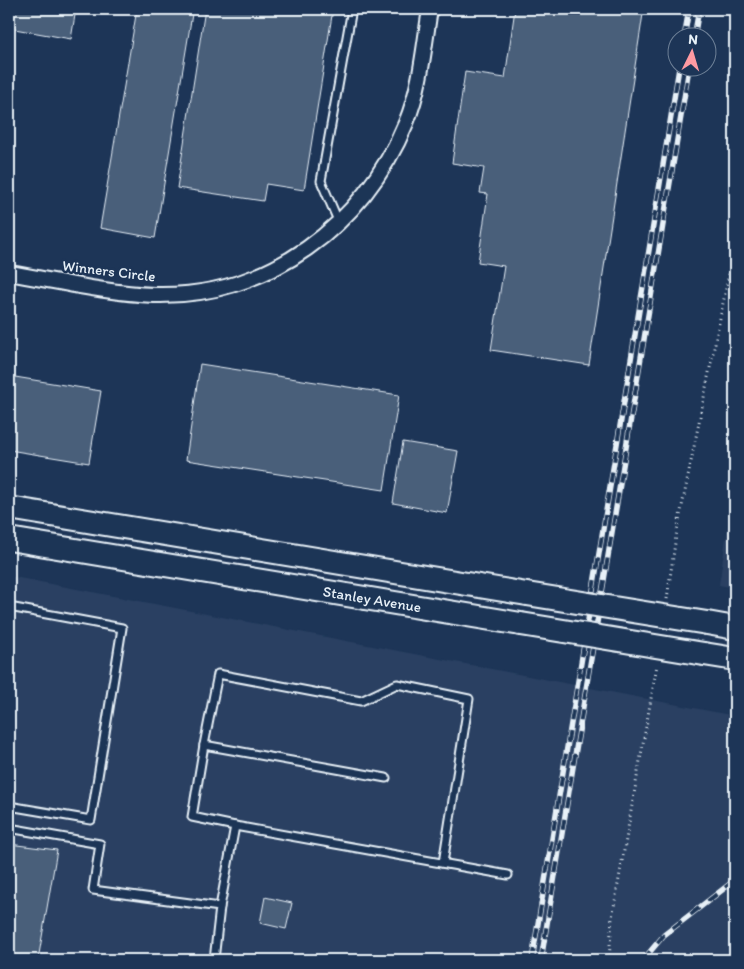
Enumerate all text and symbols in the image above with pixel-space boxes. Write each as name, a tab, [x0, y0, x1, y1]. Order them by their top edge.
north arrow	[666, 28, 716, 78]
text: N	[688, 31, 699, 48]
street label: Winners Circle	[61, 256, 157, 286]
street label: Stanley Avenue	[321, 582, 423, 616]

